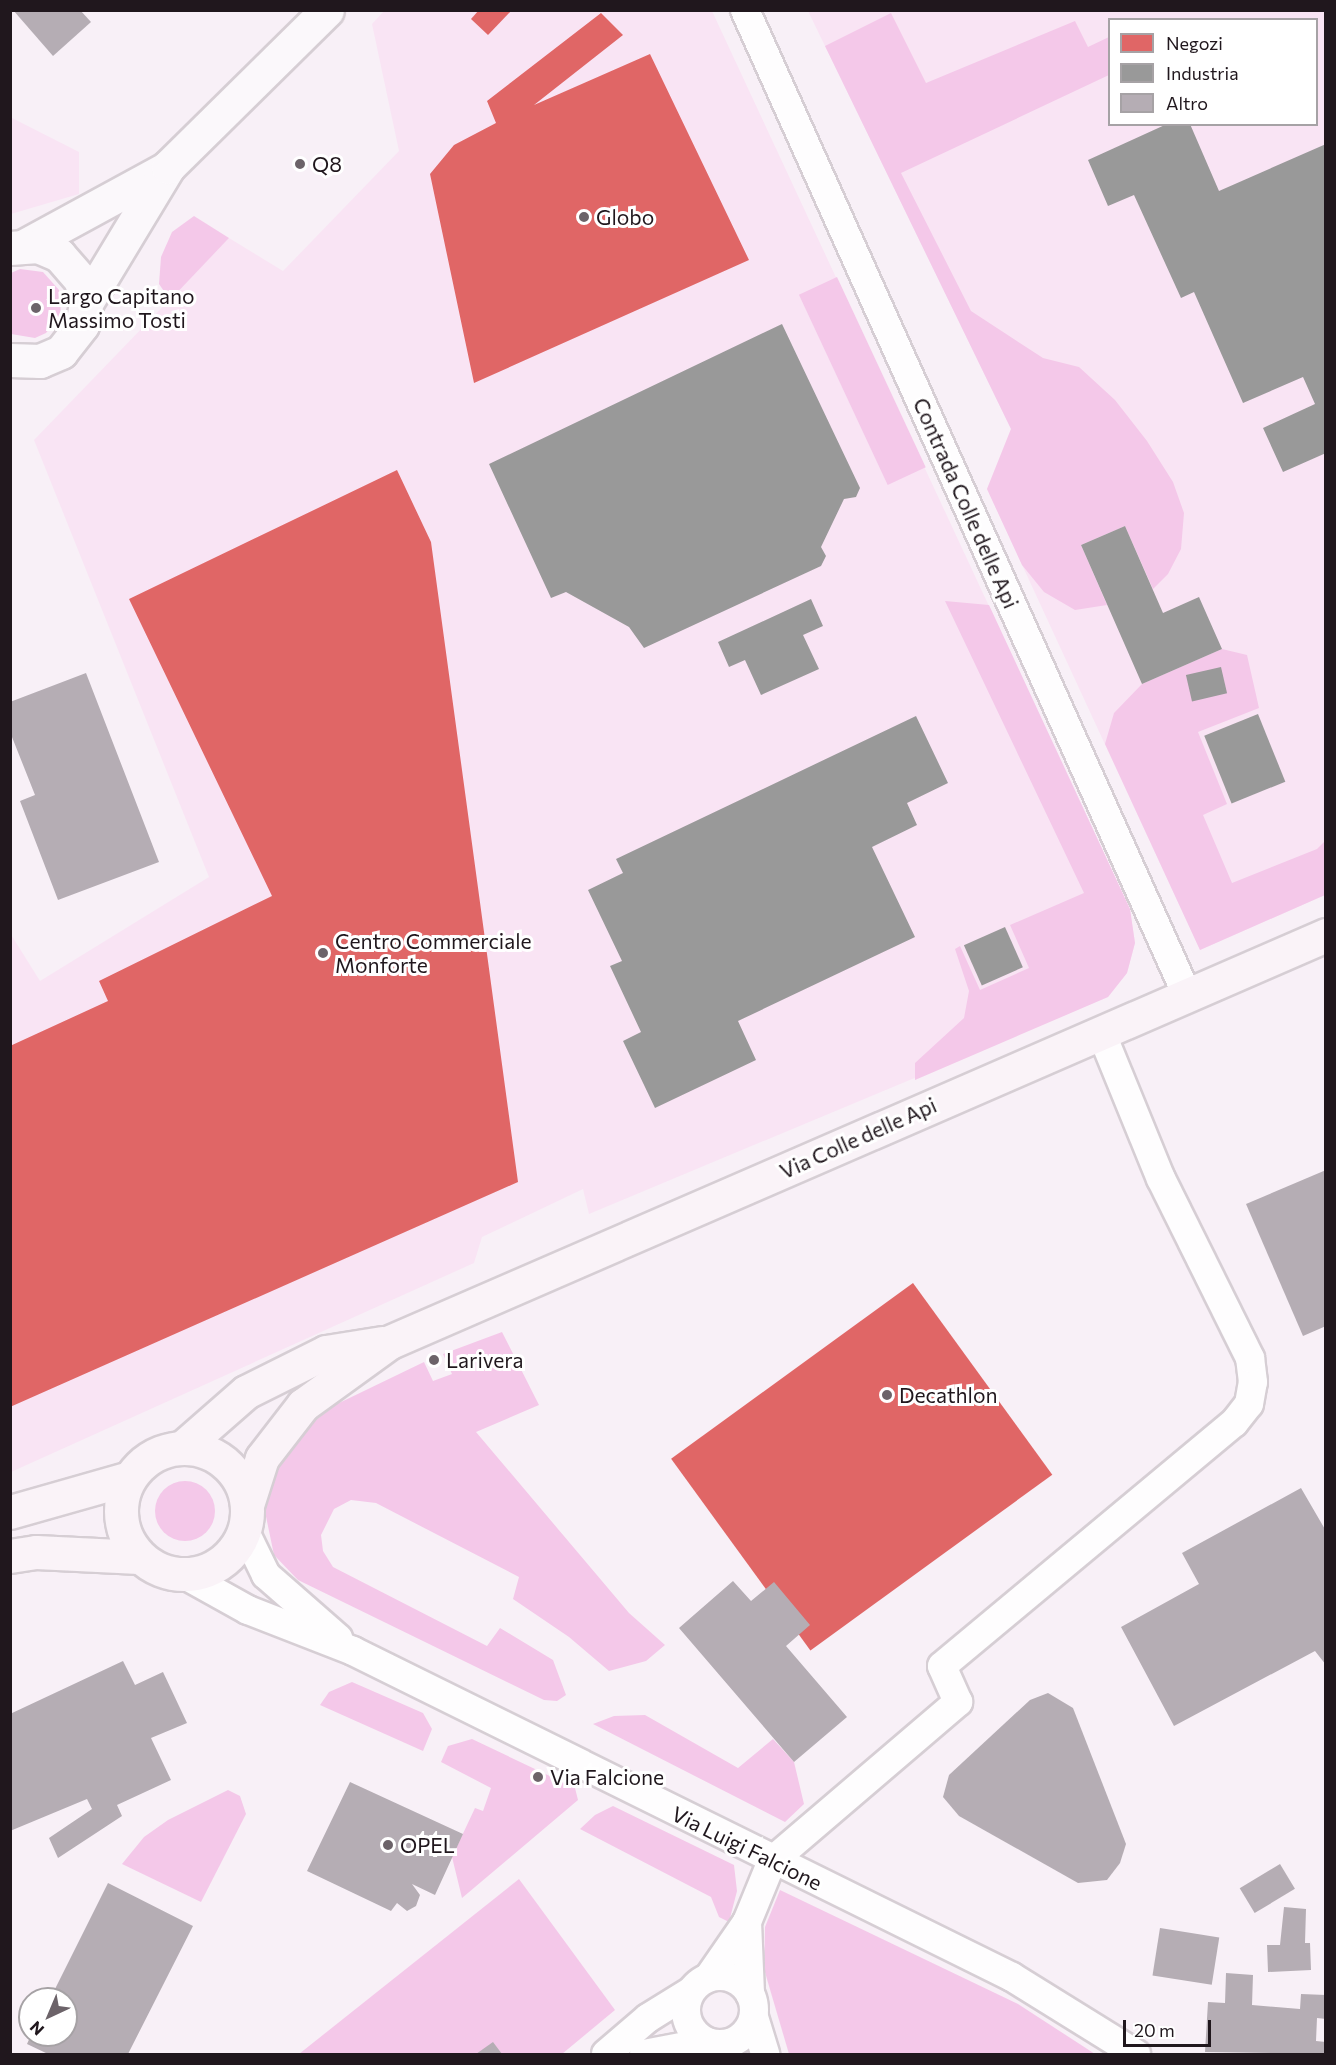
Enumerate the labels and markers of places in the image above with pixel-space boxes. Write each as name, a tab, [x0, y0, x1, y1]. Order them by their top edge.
place label: Q8	[312, 151, 342, 177]
marker: Q8	[293, 157, 307, 171]
place label: Globo	[596, 204, 654, 230]
marker: Globo	[577, 210, 591, 224]
place label: Largo Capitano Massimo Tosti	[48, 283, 194, 333]
marker: Largo Capitano Massimo Tosti	[29, 301, 43, 315]
place label: Centro Commerciale Monforte	[335, 928, 532, 978]
marker: Centro Commerciale Monforte	[316, 946, 330, 960]
place label: Larivera	[446, 1347, 523, 1373]
marker: Larivera	[427, 1353, 441, 1367]
place label: Decathlon	[899, 1382, 997, 1408]
marker: Decathlon	[880, 1388, 894, 1402]
place label: Via Falcione	[550, 1764, 664, 1790]
marker: Via Falcione	[531, 1770, 545, 1784]
place label: OPEL	[400, 1832, 455, 1858]
marker: OPEL	[381, 1838, 395, 1852]

